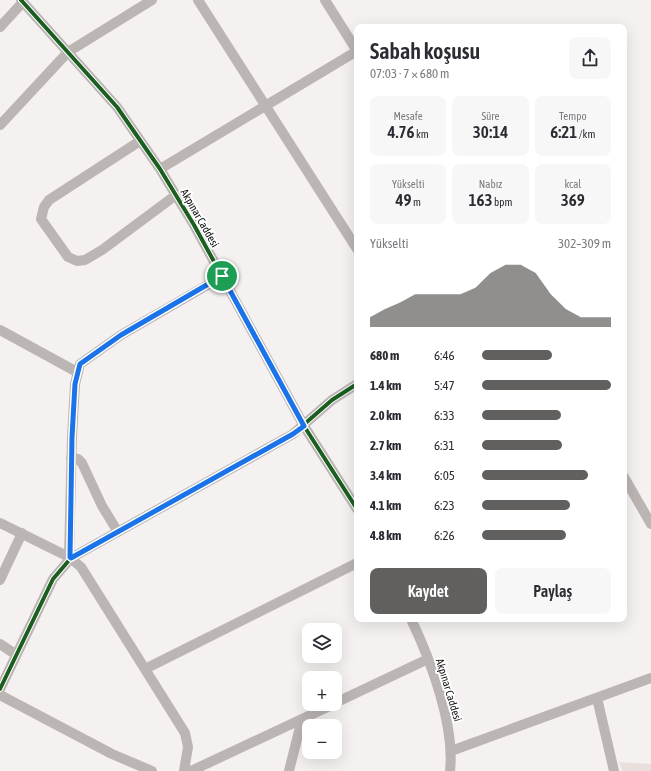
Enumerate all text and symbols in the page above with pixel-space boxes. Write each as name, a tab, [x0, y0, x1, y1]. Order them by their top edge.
button: share	[569, 37, 611, 79]
text: Sabah koşusu	[370, 38, 480, 64]
text: 07:03 · 7 × 680 m	[370, 66, 449, 81]
text: Mesafe	[393, 110, 423, 122]
text: Süre	[481, 110, 500, 122]
text: Tempo	[559, 110, 587, 122]
text: 4.76	[388, 122, 415, 142]
text: 30:14	[473, 122, 508, 142]
text: 6:21	[550, 122, 577, 142]
text: km	[415, 128, 429, 140]
text: /km	[577, 128, 595, 140]
text: Yükselti	[392, 178, 424, 190]
text: Nabız	[479, 178, 502, 190]
text: kcal	[564, 178, 581, 190]
street label: Akpınar Caddesi	[179, 187, 221, 249]
text: 49	[395, 190, 411, 210]
text: 163	[469, 190, 493, 210]
text: 369	[561, 190, 585, 210]
text: m	[411, 196, 421, 208]
text: bpm	[493, 196, 512, 208]
text: Yükselti	[370, 236, 408, 251]
text: 302–309 m	[558, 236, 611, 251]
pin	[205, 259, 239, 293]
icon: arrive	[211, 265, 233, 287]
text: 680 m	[370, 348, 399, 363]
text: 6:46	[434, 348, 455, 363]
text: 1.4 km	[370, 378, 401, 393]
text: 5:47	[434, 378, 455, 393]
text: 2.0 km	[370, 408, 401, 423]
text: 6:33	[434, 408, 455, 423]
text: 2.7 km	[370, 438, 401, 453]
text: 6:31	[434, 438, 455, 453]
text: 3.4 km	[370, 468, 401, 483]
text: 6:05	[434, 468, 455, 483]
text: 4.1 km	[370, 498, 401, 513]
text: 6:23	[434, 498, 455, 513]
text: 4.8 km	[370, 528, 401, 543]
text: 6:26	[434, 528, 455, 543]
button: Kaydet	[370, 568, 487, 614]
button: Paylaş	[495, 568, 611, 614]
map controls	[302, 623, 342, 759]
button: layers	[302, 623, 342, 663]
street label: Akpınar Caddesi	[434, 657, 464, 723]
button: +	[302, 671, 342, 711]
button: −	[302, 719, 342, 759]

